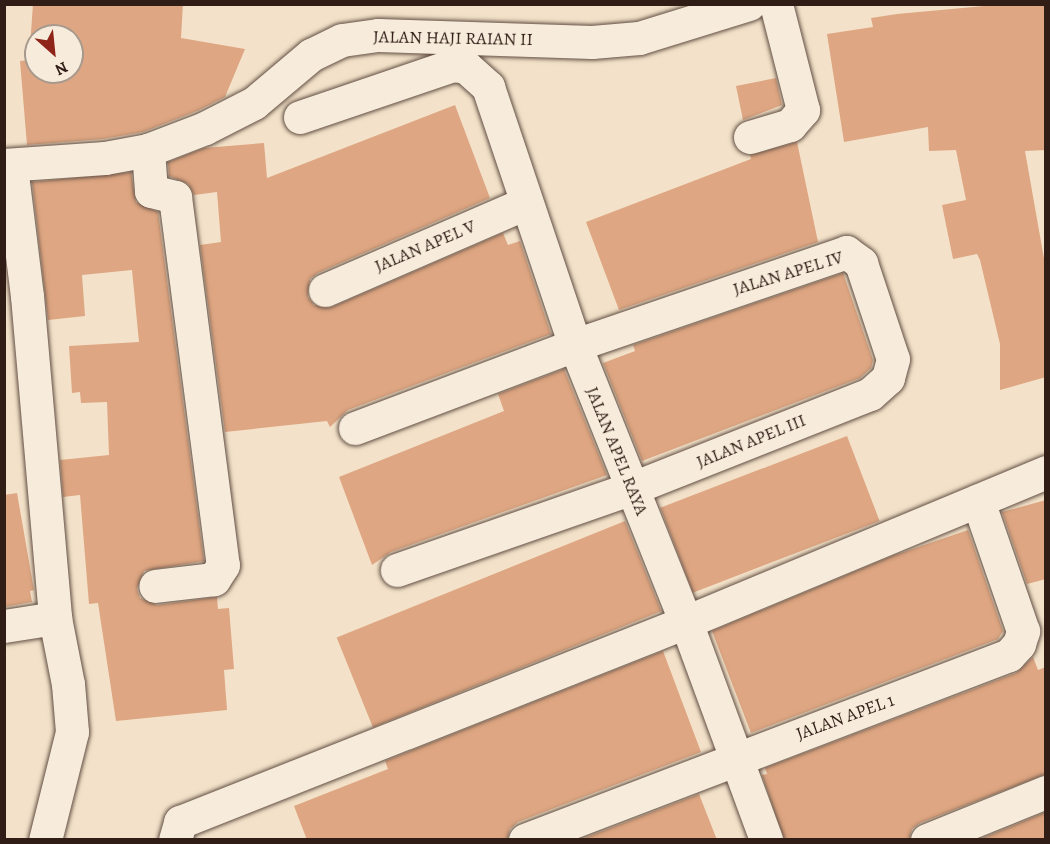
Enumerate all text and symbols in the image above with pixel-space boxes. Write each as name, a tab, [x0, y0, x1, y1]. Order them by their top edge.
north arrow	[24, 24, 84, 84]
street label: JALAN HAJI RAIAN II	[373, 26, 533, 50]
text: N	[51, 56, 71, 81]
street label: JALAN APEL V	[371, 215, 479, 277]
street label: JALAN APEL IV	[730, 246, 846, 300]
street label: JALAN APEL RAYA	[581, 384, 653, 518]
street label: JALAN APEL III	[693, 409, 809, 473]
street label: JALAN APEL 1	[793, 689, 897, 745]

